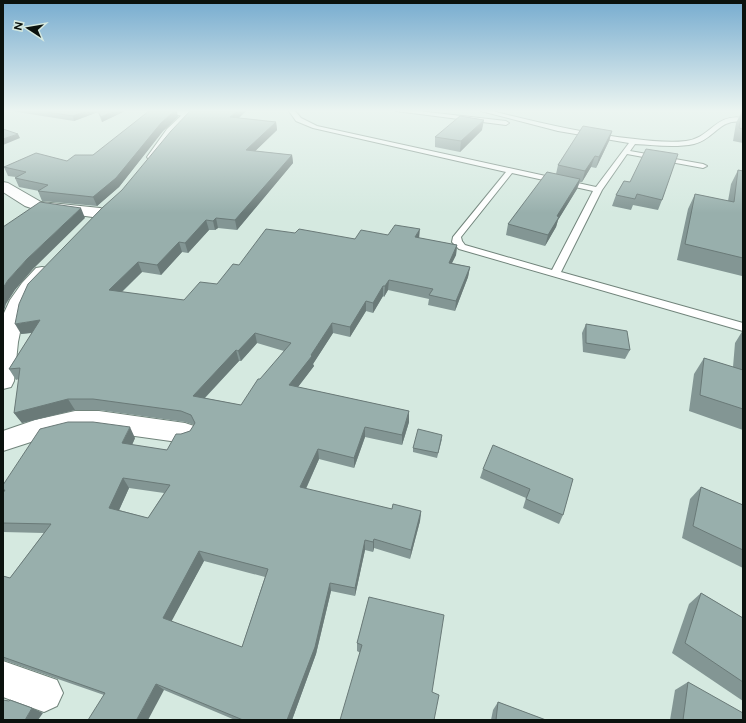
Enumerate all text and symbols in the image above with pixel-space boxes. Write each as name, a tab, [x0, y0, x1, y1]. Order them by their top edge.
north arrow	[8, 8, 48, 48]
text: N	[11, 21, 26, 32]

